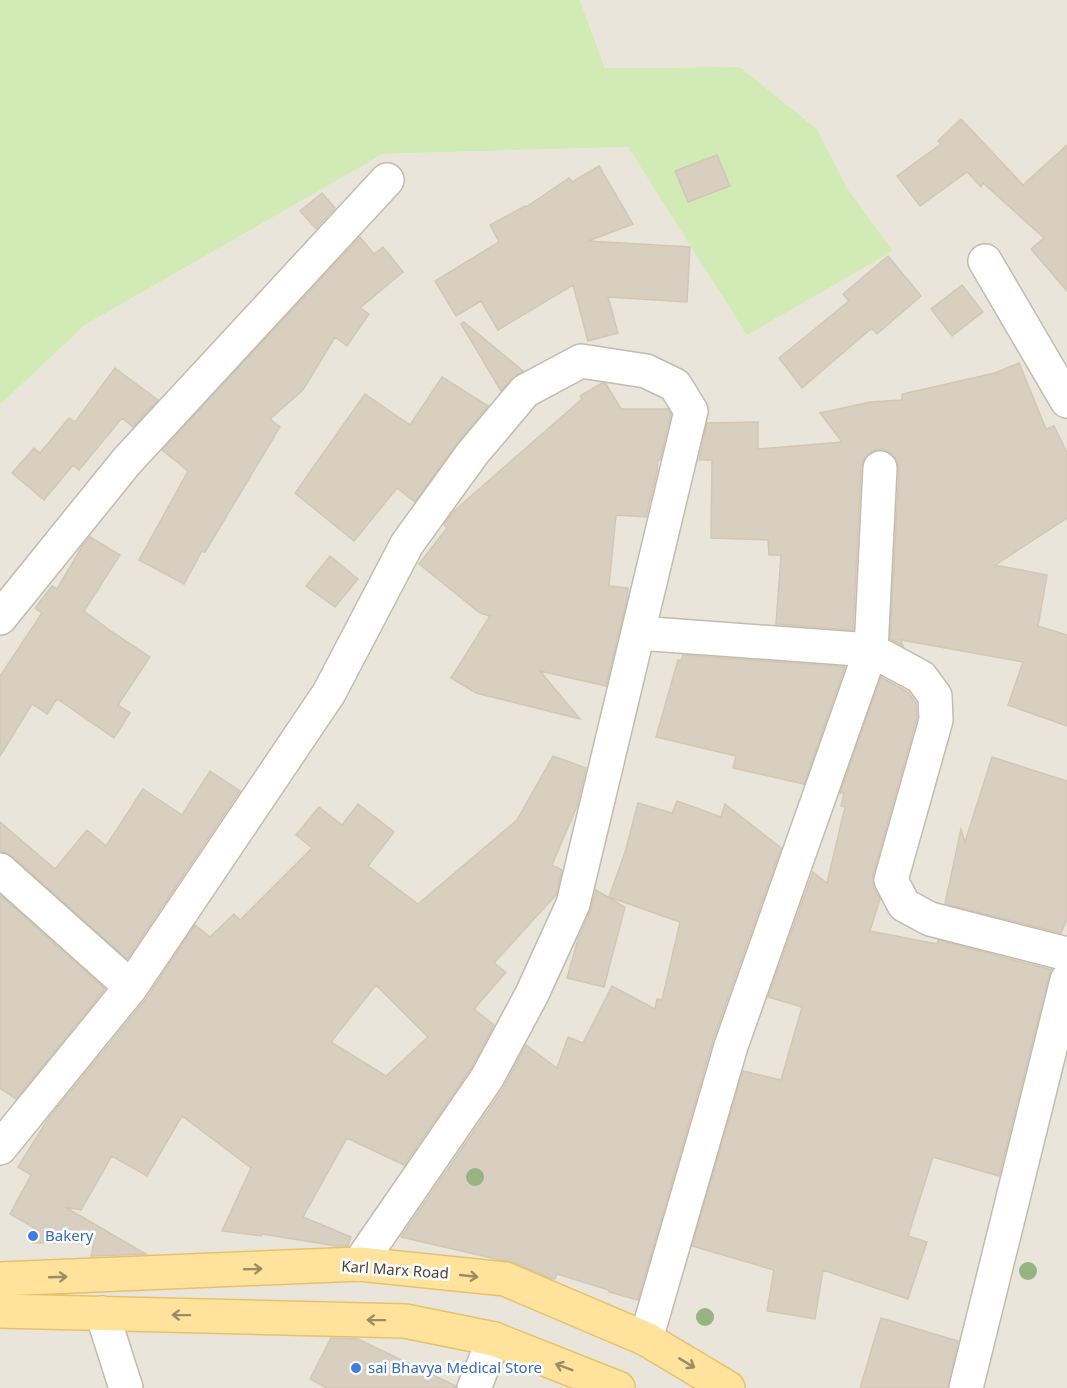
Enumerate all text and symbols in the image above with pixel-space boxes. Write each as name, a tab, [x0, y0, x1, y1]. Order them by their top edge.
place label: Bakery	[45, 1225, 94, 1245]
marker: Bakery	[26, 1229, 40, 1243]
street label: Karl Marx Road	[341, 1255, 450, 1283]
one-way arrow	[243, 1263, 263, 1274]
one-way arrow	[458, 1270, 478, 1281]
one-way arrow	[48, 1271, 68, 1282]
one-way arrow	[171, 1309, 191, 1321]
one-way arrow	[366, 1314, 386, 1326]
place label: sai Bhavya Medical Store	[368, 1357, 542, 1377]
one-way arrow	[678, 1358, 695, 1370]
one-way arrow	[555, 1360, 573, 1371]
marker: sai Bhavya Medical Store	[349, 1361, 363, 1375]

